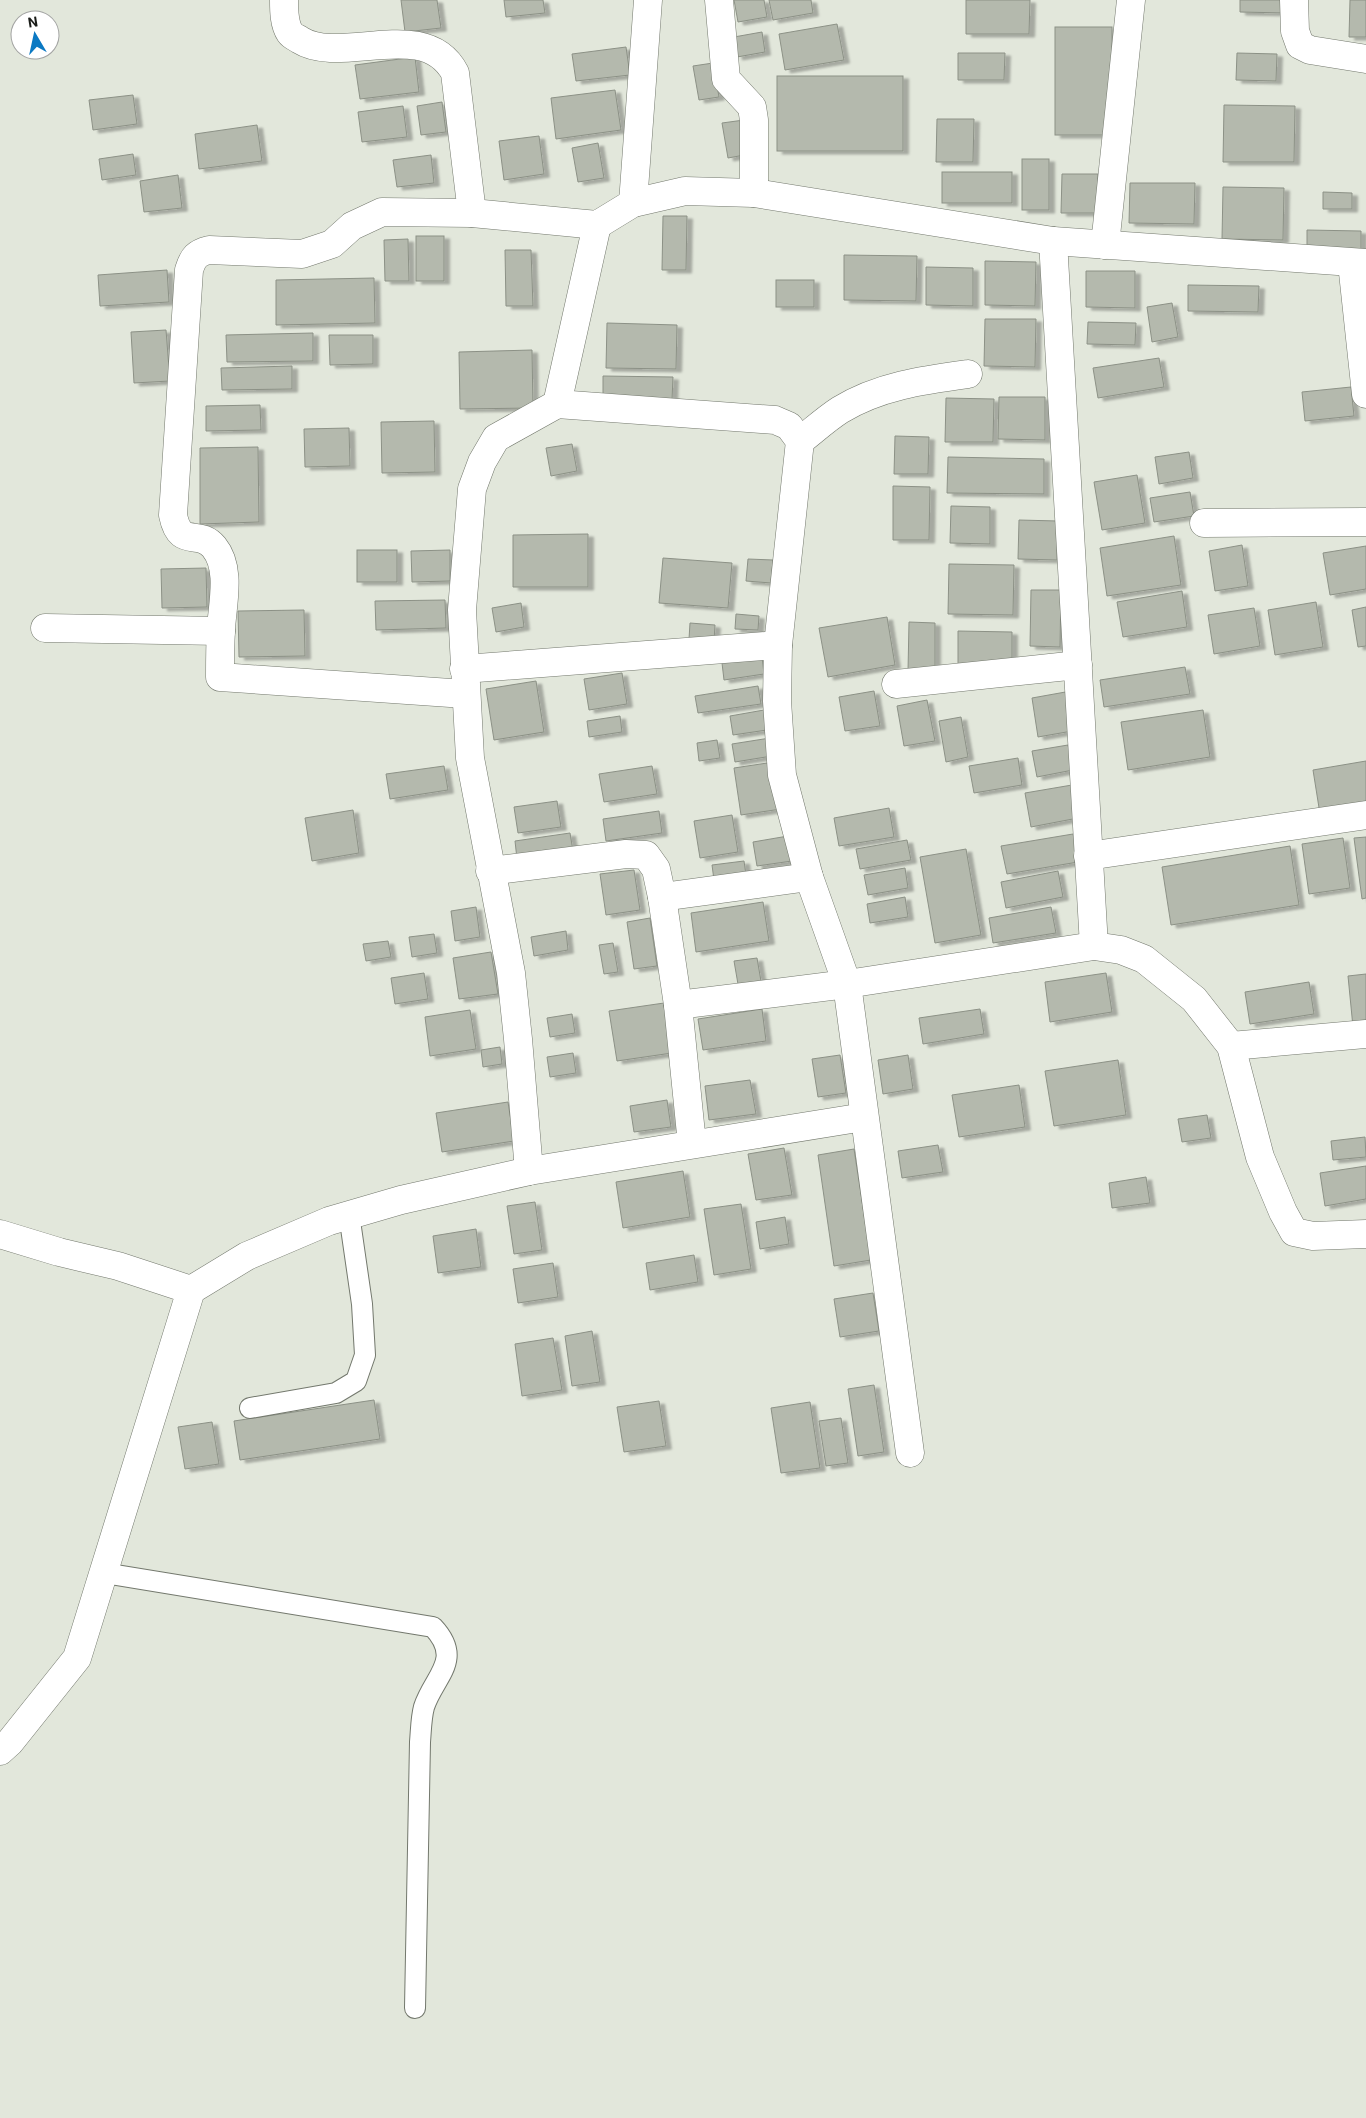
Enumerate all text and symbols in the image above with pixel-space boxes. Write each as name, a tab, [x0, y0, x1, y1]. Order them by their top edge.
north arrow	[10, 10, 60, 60]
text: N	[27, 13, 39, 31]

